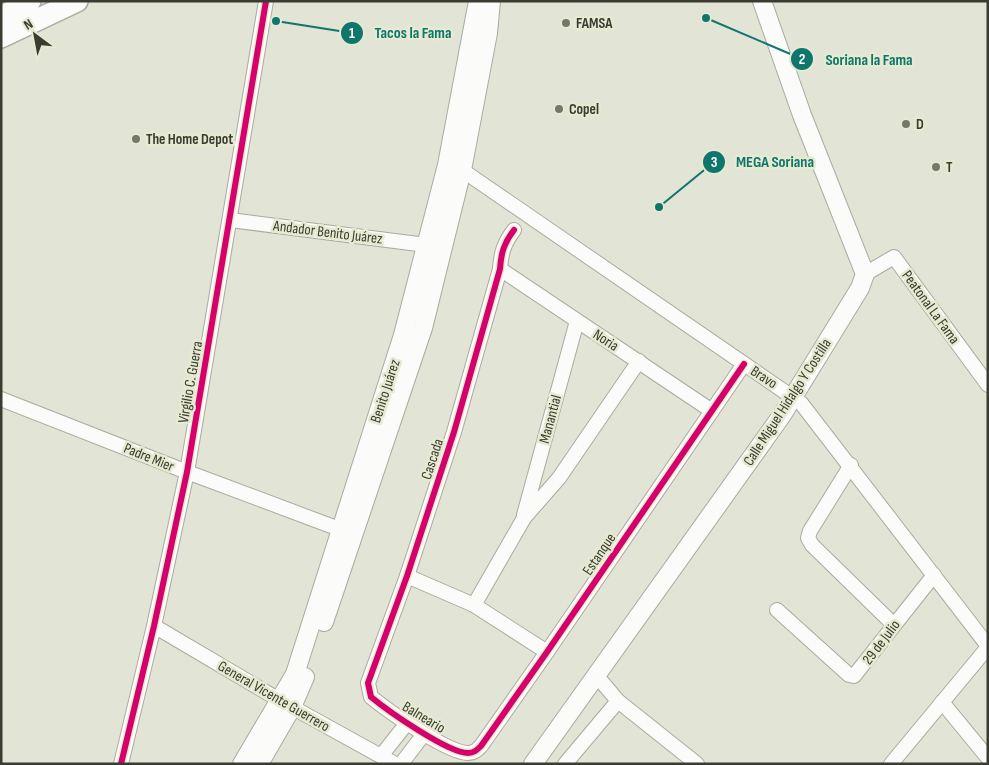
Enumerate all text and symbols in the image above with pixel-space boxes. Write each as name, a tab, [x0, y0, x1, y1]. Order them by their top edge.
north arrow	[10, 10, 60, 60]
place label: FAMSA	[576, 14, 613, 33]
text: N	[21, 15, 36, 34]
callout: Tacos la Fama	[339, 17, 461, 48]
marker: FAMSA	[560, 17, 572, 29]
text: 1	[349, 24, 355, 43]
text: Tacos la Fama	[375, 24, 452, 43]
callout: Soriana la Fama	[790, 44, 922, 75]
text: 2	[799, 50, 805, 69]
text: Soriana la Fama	[825, 51, 913, 70]
place label: Copel	[569, 100, 599, 119]
marker: Copel	[553, 103, 565, 115]
place label: D	[916, 115, 924, 134]
marker: D	[900, 118, 912, 130]
place label: The Home Depot	[146, 130, 233, 149]
marker: The Home Depot	[130, 133, 142, 145]
callout: MEGA Soriana	[701, 146, 824, 177]
text: 3	[711, 153, 718, 172]
text: MEGA Soriana	[736, 153, 814, 172]
place label: T	[946, 158, 953, 177]
marker: T	[930, 161, 942, 173]
street label: Andador Benito Juárez	[271, 216, 384, 249]
street label: Peatonal La Fama	[897, 267, 964, 348]
street label: Noria	[589, 325, 622, 356]
street label: Calle Miguel Hidalgo Y Costilla	[739, 335, 836, 469]
street label: Virgilio C. Guerra	[174, 339, 207, 425]
street label: Benito Juárez	[366, 356, 405, 425]
street label: Bravo	[747, 362, 781, 393]
street label: Manantial	[535, 393, 566, 445]
street label: Cascada	[417, 436, 448, 482]
street label: Padre Mier	[121, 439, 177, 476]
street label: Estanque	[578, 530, 620, 579]
street label: 29 de Julio	[858, 616, 904, 669]
street label: General Vicente Guerrero	[214, 657, 333, 736]
street label: Balneario	[399, 697, 449, 738]

